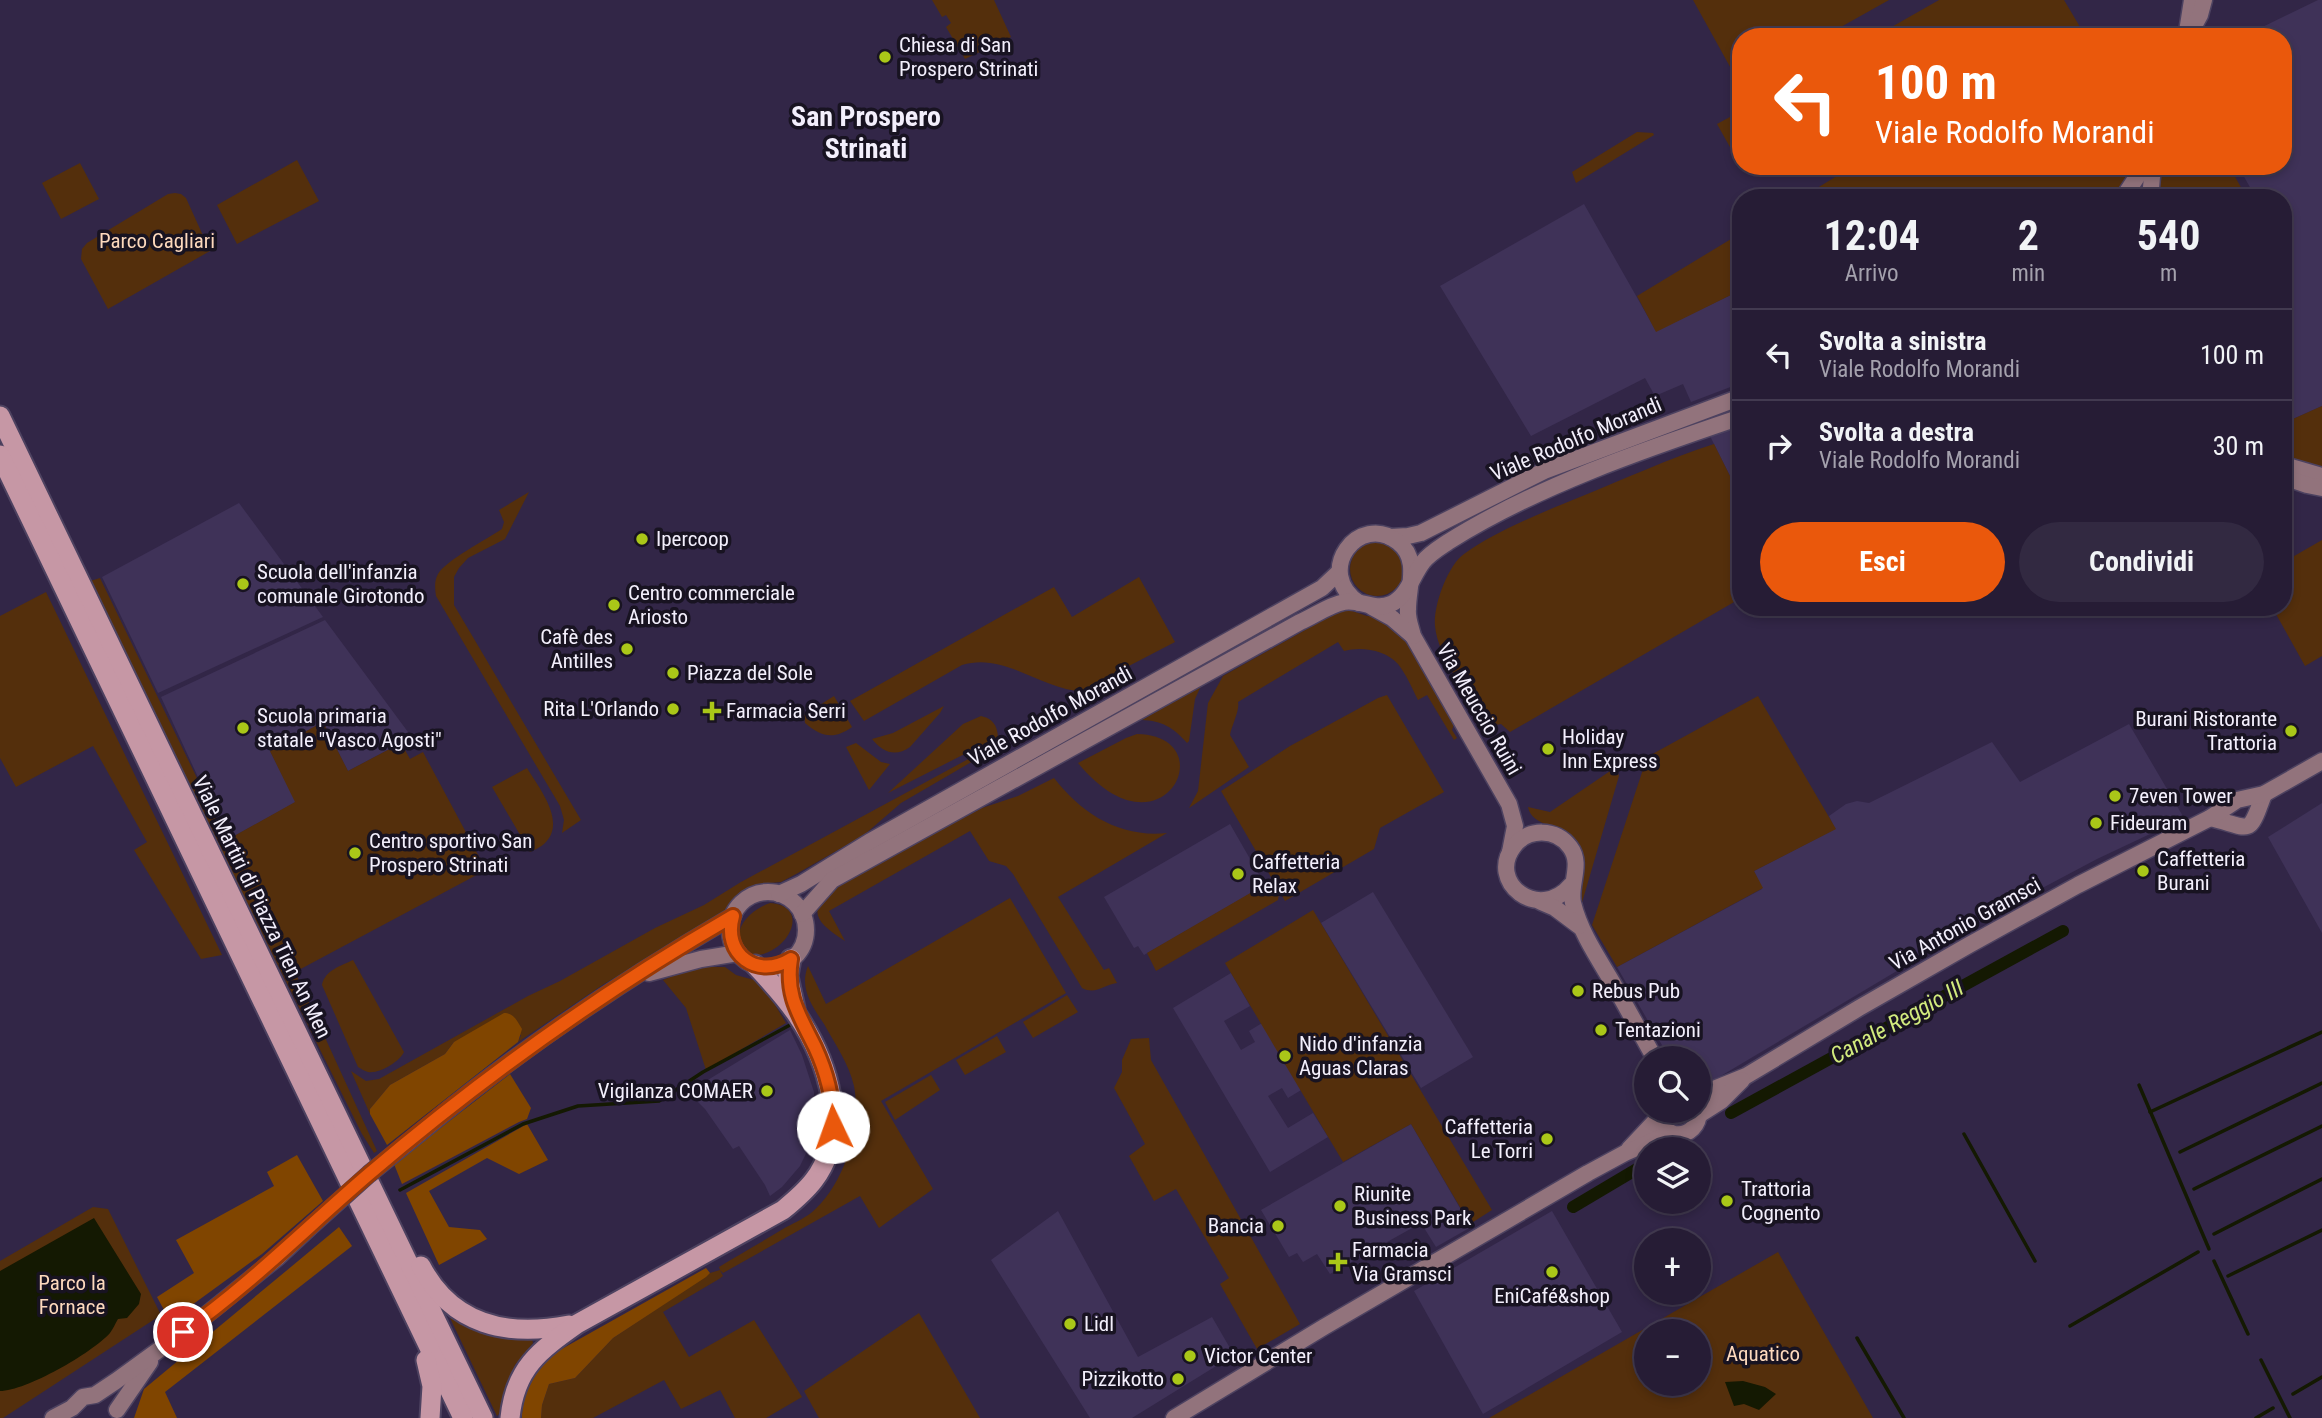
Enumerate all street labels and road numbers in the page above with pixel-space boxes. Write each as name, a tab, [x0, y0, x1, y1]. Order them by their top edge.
street label: Viale Rodolfo Morandi	[1487, 392, 1665, 486]
street label: Via Meuccio Ruini	[1432, 639, 1526, 779]
street label: Viale Rodolfo Morandi	[964, 661, 1136, 771]
street label: Viale Martiri di Piazza Tien An Men	[188, 772, 336, 1042]
street label: Via Antonio Gramsci	[1885, 873, 2045, 975]

